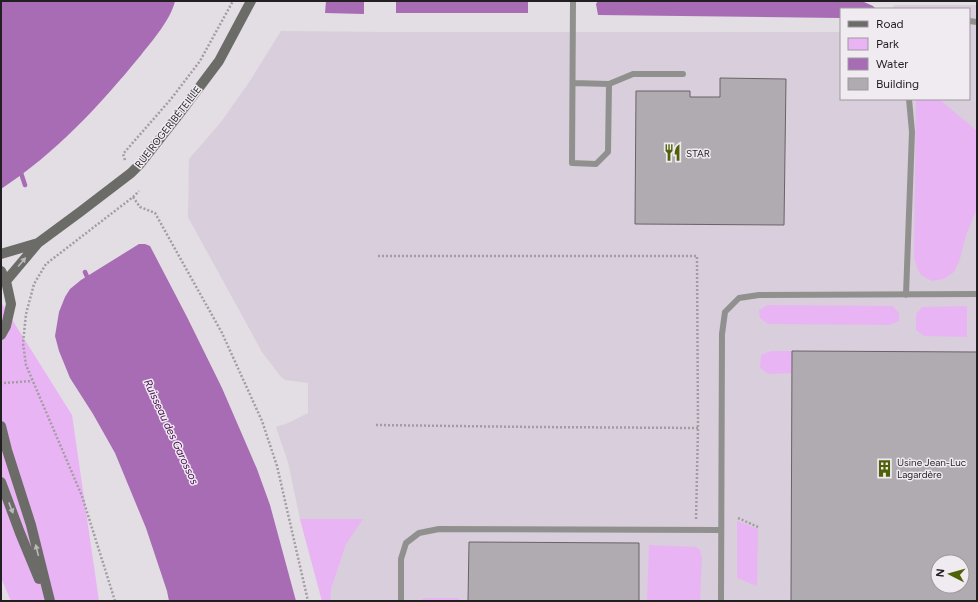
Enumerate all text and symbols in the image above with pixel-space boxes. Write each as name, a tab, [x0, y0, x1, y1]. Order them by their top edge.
legend	[840, 8, 970, 100]
text: Road	[876, 17, 904, 31]
text: Park	[876, 37, 899, 51]
text: Water	[876, 57, 908, 71]
text: Building	[876, 77, 919, 91]
street label: RUE ROGER BÉTEILLE	[132, 83, 204, 171]
restaurant icon: STAR	[663, 143, 683, 163]
place label: STAR	[686, 147, 710, 160]
one-way arrow	[18, 257, 27, 267]
water label: Ruisseau des Garossos	[141, 377, 201, 487]
place label: Usine Jean-Luc Lagardère	[897, 456, 967, 481]
building icon: Usine Jean-Luc Lagardère	[874, 458, 894, 478]
one-way arrow	[8, 502, 14, 514]
one-way arrow	[34, 543, 40, 555]
north arrow	[930, 554, 970, 594]
text: N	[934, 568, 947, 578]

